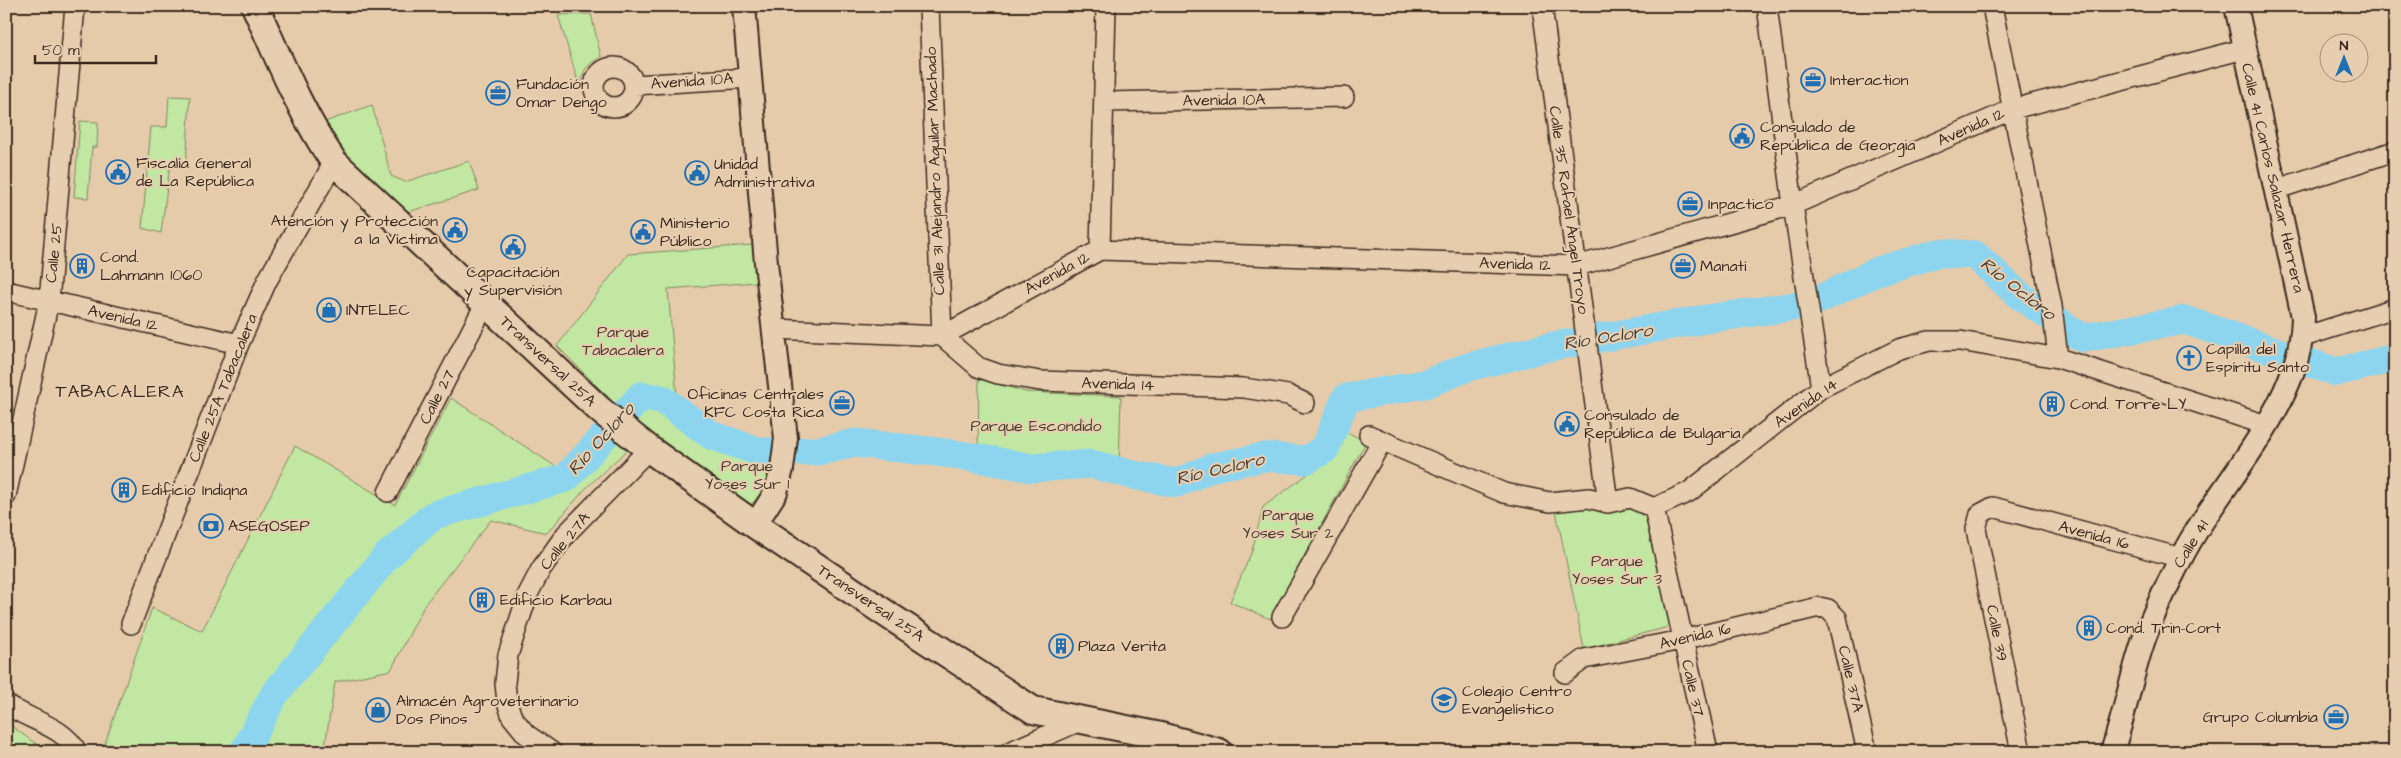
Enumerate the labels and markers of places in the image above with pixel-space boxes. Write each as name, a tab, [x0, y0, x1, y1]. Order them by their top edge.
office icon: Interaction	[1800, 67, 1826, 93]
place label: Interaction	[1830, 69, 1909, 91]
place label: Fundación Omar Dengo	[516, 73, 607, 114]
office icon: Fundación Omar Dengo	[485, 80, 511, 106]
place label: Consulado de República de Georgia	[1760, 116, 1915, 157]
public building icon: Consulado de República de Georgia	[1729, 123, 1755, 149]
place label: Fiscalía General de La República	[136, 152, 254, 192]
place label: Unidad Administrativa	[714, 153, 815, 193]
public building icon: Fiscalía General de La República	[105, 159, 131, 185]
public building icon: Unidad Administrativa	[684, 160, 710, 186]
office icon: Inpactico	[1677, 191, 1703, 217]
place label: Inpactico	[1708, 193, 1774, 215]
place label: Atención y Protección a la Víctima	[271, 210, 438, 250]
place label: Ministerio Público	[660, 212, 729, 252]
public building icon: Atención y Protección a la Víctima	[442, 217, 468, 243]
public building icon: Ministerio Público	[630, 219, 656, 245]
public building icon: Capacitación y Supervisión	[500, 234, 526, 260]
place label: Cond. Lahmann 1060	[100, 246, 202, 286]
building icon: Cond. Lahmann 1060	[69, 253, 95, 279]
office icon: Manatí	[1670, 253, 1696, 279]
place label: Manatí	[1700, 255, 1747, 277]
place label: Capacitación y Supervisión	[464, 261, 562, 302]
shop icon: INTELEC	[316, 297, 342, 323]
place label: INTELEC	[346, 299, 410, 321]
place label: Capilla del Espíritu Santo	[2206, 338, 2309, 378]
church icon: Capilla del Espíritu Santo	[2176, 345, 2202, 371]
place label: Oficinas Centrales KFC Costa Rica	[688, 383, 824, 423]
office icon: Oficinas Centrales KFC Costa Rica	[829, 390, 855, 416]
building icon: Cond. Torre LY	[2039, 391, 2065, 417]
place label: Cond. Torre LY	[2070, 393, 2187, 415]
place label: Consulado de República de Bulgaria	[1584, 404, 1741, 445]
public building icon: Consulado de República de Bulgaria	[1554, 411, 1580, 437]
building icon: Edificio Indiqna	[111, 477, 137, 503]
place label: Edificio Indiqna	[142, 479, 247, 501]
bank icon: ASEGOSEP	[198, 513, 224, 539]
place label: ASEGOSEP	[228, 515, 310, 537]
building icon: Edificio Karbau	[469, 587, 495, 613]
place label: Edificio Karbau	[500, 589, 612, 611]
building icon: Cond. Trin-Cort	[2076, 615, 2102, 641]
place label: Cond. Trin-Cort	[2106, 617, 2222, 639]
building icon: Plaza Verita	[1048, 633, 1074, 659]
place label: Plaza Verita	[1078, 635, 1166, 657]
place label: Colegio Centro Evangelístico	[1462, 680, 1572, 721]
school or university icon: Colegio Centro Evangelístico	[1431, 687, 1457, 713]
place label: Almacén Agroveterinario Dos Pinos	[396, 690, 579, 730]
shop icon: Almacén Agroveterinario Dos Pinos	[365, 697, 391, 723]
office icon: Grupo Columbia	[2323, 704, 2349, 730]
place label: Grupo Columbia	[2203, 706, 2318, 728]

